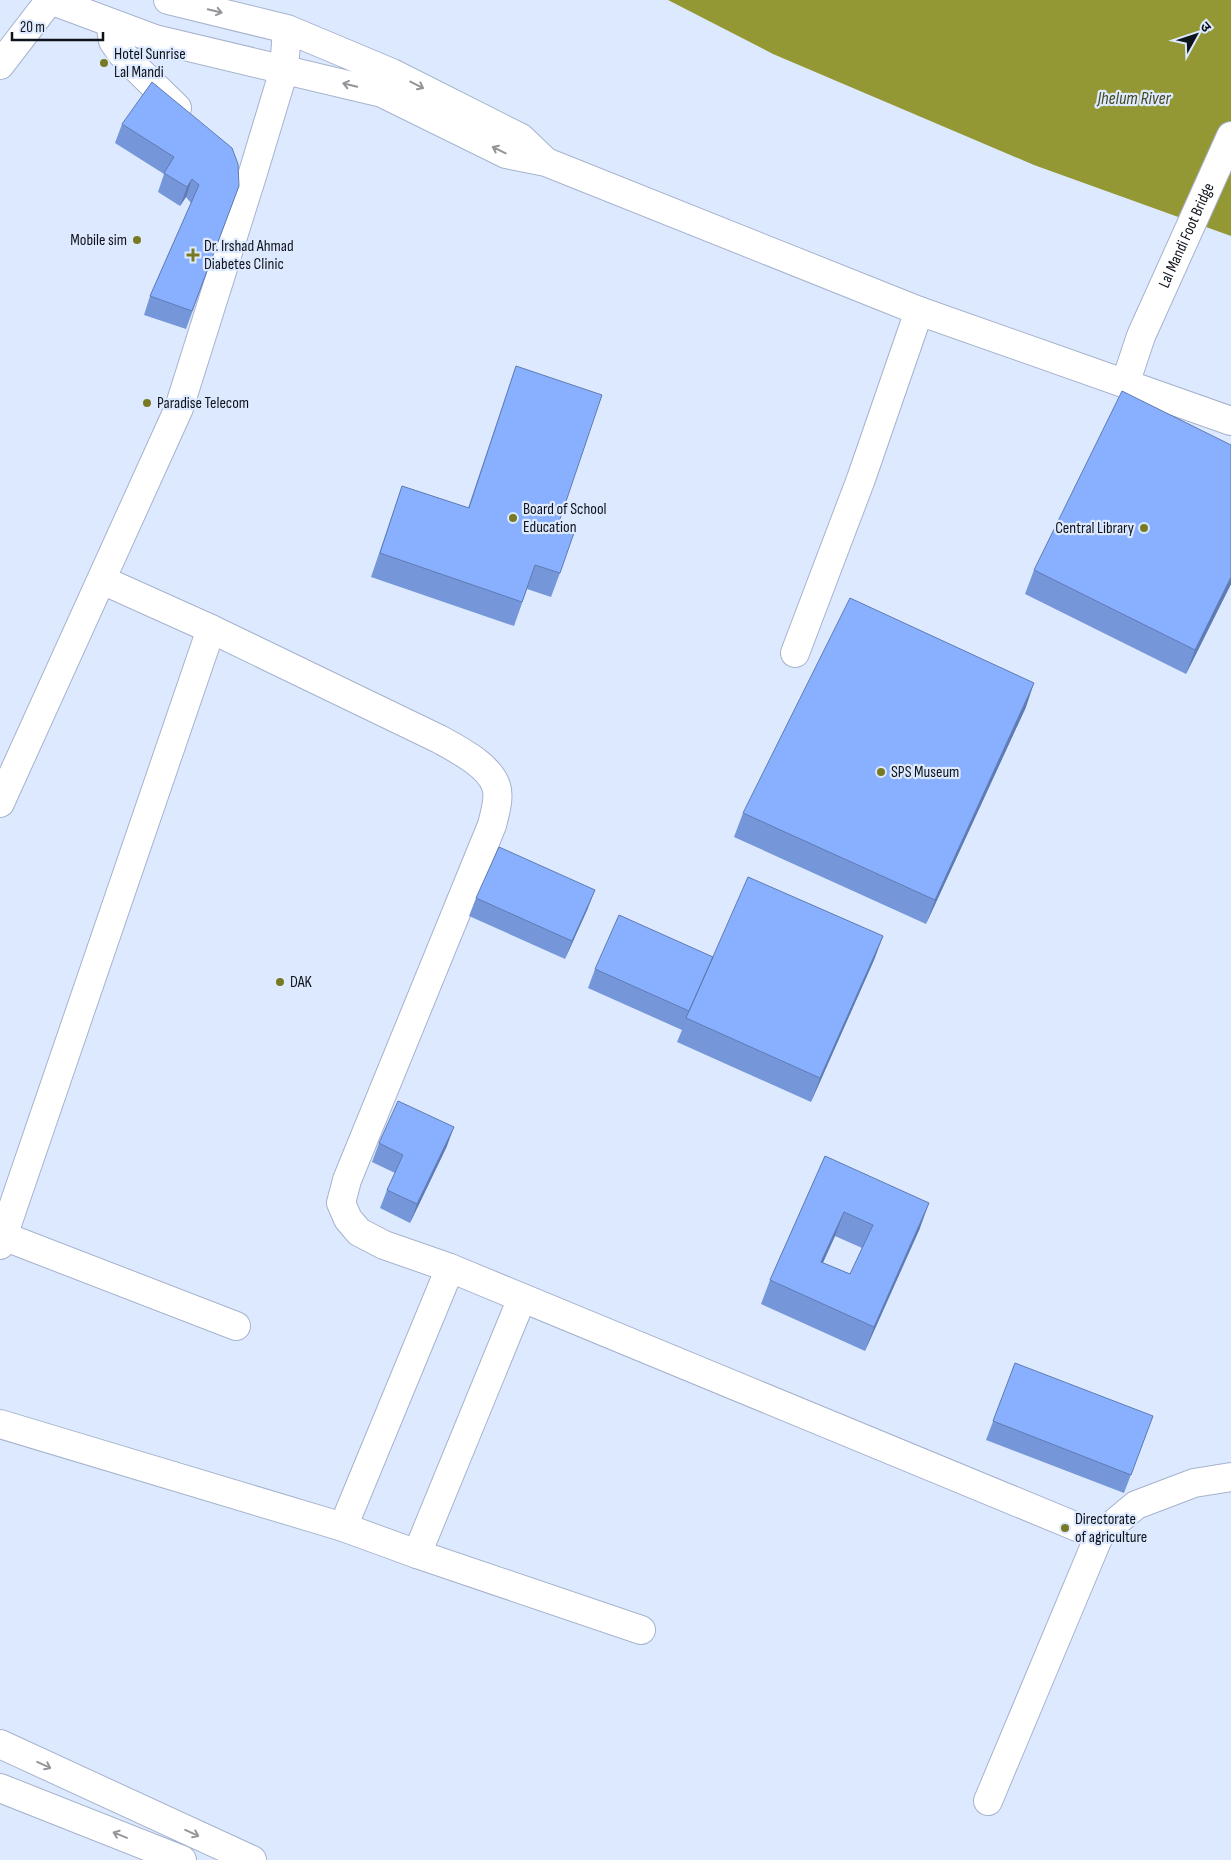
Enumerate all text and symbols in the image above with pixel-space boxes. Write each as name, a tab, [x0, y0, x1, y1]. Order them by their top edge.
one-way arrow	[207, 7, 223, 17]
scale bar	[12, 10, 104, 42]
north arrow	[1171, 10, 1221, 60]
text: 20 m	[20, 18, 45, 37]
text: उ	[1196, 18, 1215, 36]
place label: Hotel Sunrise Lal Mandi	[114, 45, 186, 82]
marker: Hotel Sunrise Lal Mandi	[98, 57, 110, 69]
one-way arrow	[343, 80, 359, 89]
one-way arrow	[409, 80, 424, 90]
water label: Jhelum River	[1096, 88, 1171, 109]
one-way arrow	[492, 145, 507, 154]
street label: Lal Mandi Foot Bridge	[1154, 180, 1218, 291]
place label: Mobile sim	[70, 231, 127, 250]
marker: Mobile sim	[131, 234, 143, 246]
place label: Dr. Irshad Ahmad Diabetes Clinic	[204, 237, 294, 274]
marker: Dr. Irshad Ahmad Diabetes Clinic	[186, 248, 200, 262]
place label: Paradise Telecom	[157, 394, 249, 413]
marker: Paradise Telecom	[141, 397, 153, 409]
place label: Board of School Education	[523, 500, 607, 537]
marker: Board of School Education	[507, 512, 519, 524]
place label: Central Library	[1055, 519, 1134, 538]
marker: Central Library	[1138, 522, 1150, 534]
place label: SPS Museum	[891, 763, 959, 782]
marker: SPS Museum	[875, 766, 887, 778]
place label: DAK	[290, 973, 313, 992]
marker: DAK	[274, 976, 286, 988]
place label: Directorate of agriculture	[1075, 1510, 1147, 1547]
marker: Directorate of agriculture	[1059, 1522, 1071, 1534]
one-way arrow	[36, 1760, 51, 1770]
one-way arrow	[184, 1828, 199, 1838]
one-way arrow	[113, 1830, 128, 1839]

